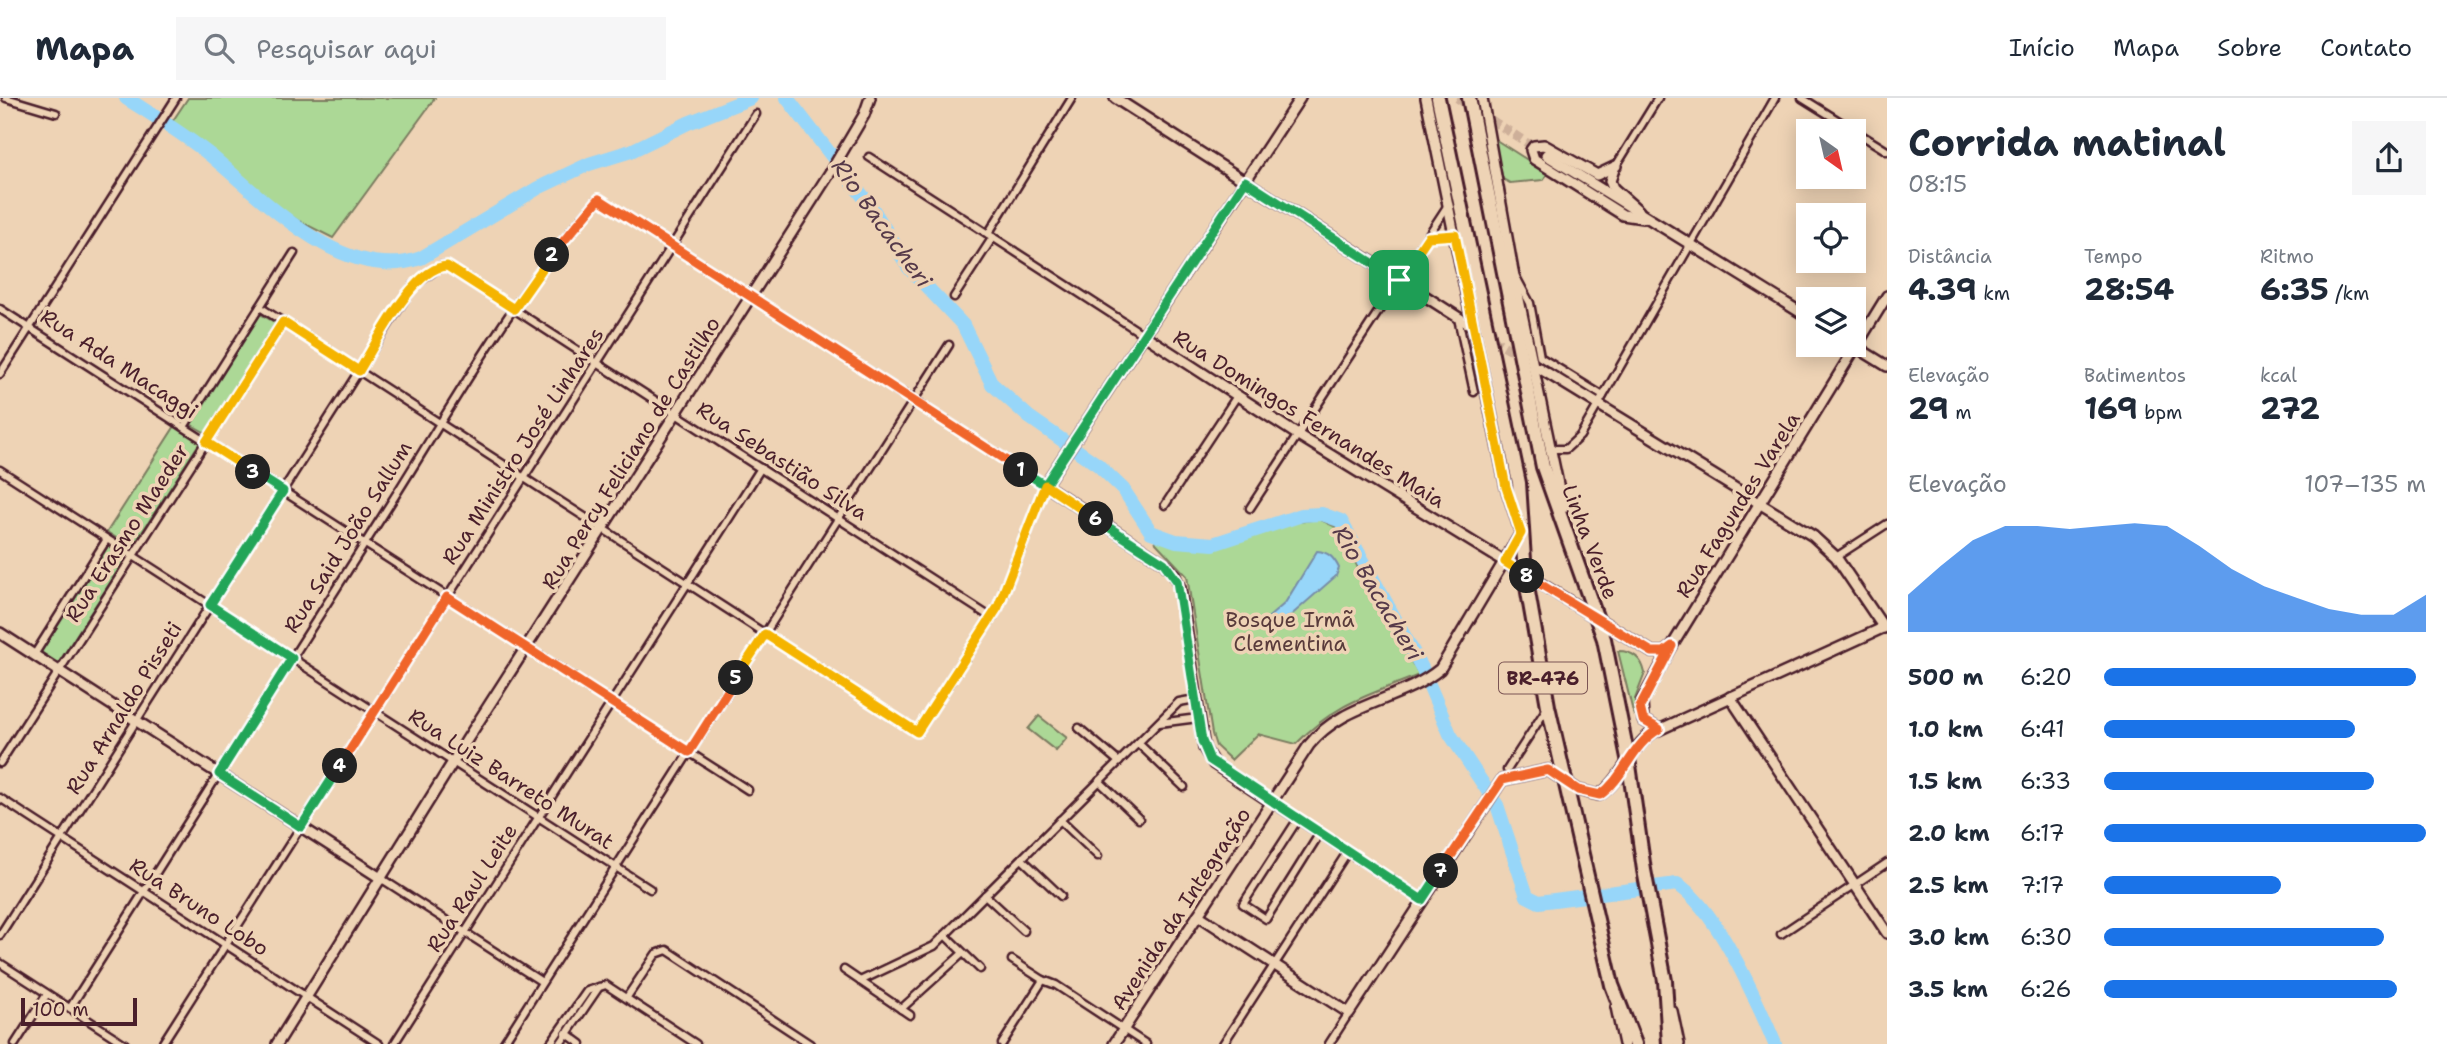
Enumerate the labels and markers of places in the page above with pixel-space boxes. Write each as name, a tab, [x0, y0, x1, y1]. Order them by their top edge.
pin: 2	[534, 238, 570, 272]
pin	[1369, 250, 1429, 310]
pin: 1	[1004, 452, 1038, 488]
pin: 3	[236, 454, 270, 490]
pin: 6	[1078, 502, 1114, 536]
pin: 8	[1510, 559, 1544, 594]
pin: 5	[718, 660, 754, 696]
pin: 4	[322, 748, 358, 784]
pin: 7	[1424, 854, 1458, 888]

